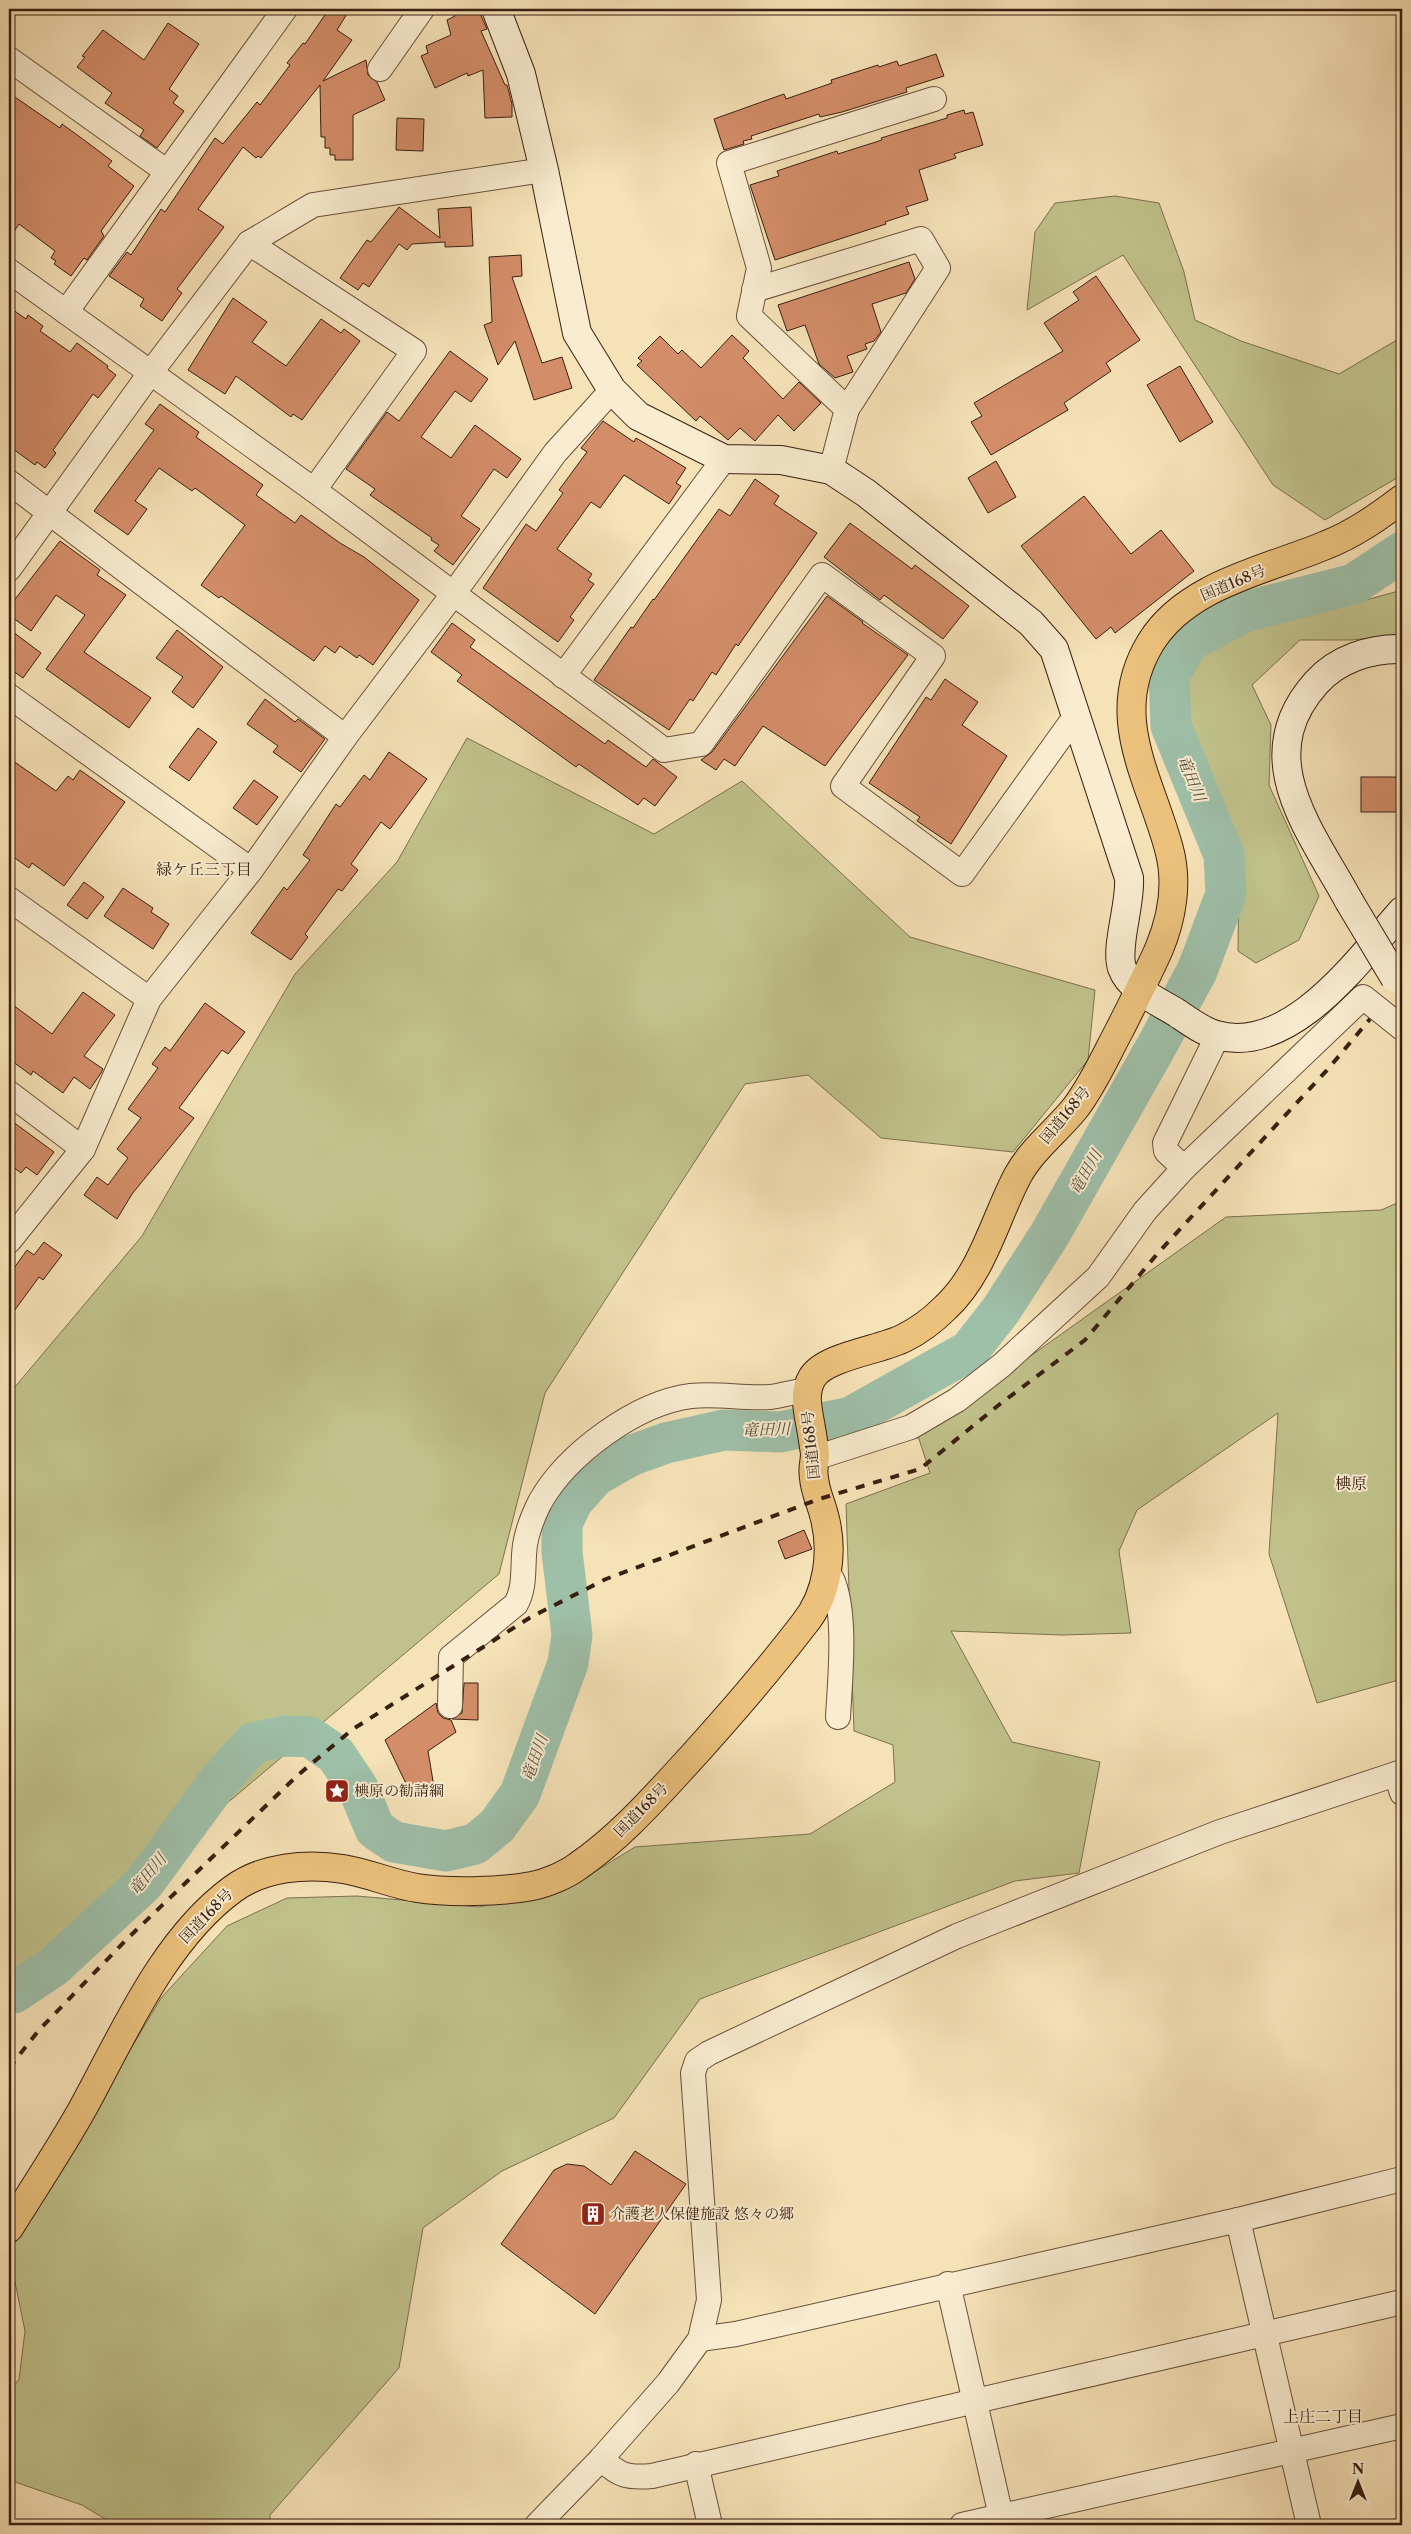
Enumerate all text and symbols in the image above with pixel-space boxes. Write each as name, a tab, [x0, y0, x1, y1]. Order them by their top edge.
street label: 国道168号	[1197, 560, 1268, 605]
water label: 竜田川	[1174, 752, 1211, 806]
district label: 緑ケ丘三丁目	[156, 859, 252, 879]
street label: 国道168号	[1035, 1082, 1094, 1147]
water label: 竜田川	[1064, 1144, 1107, 1198]
street label: 国道168号	[797, 1410, 824, 1480]
water label: 竜田川	[742, 1418, 792, 1440]
district label: 椣原	[1335, 1473, 1367, 1493]
water label: 竜田川	[516, 1730, 552, 1784]
place icon: 椣原の勧請綱	[324, 1778, 350, 1804]
street label: 国道168号	[610, 1779, 672, 1841]
place label: 椣原の勧請綱	[354, 1781, 444, 1800]
water label: 竜田川	[124, 1848, 171, 1899]
street label: 国道168号	[175, 1884, 236, 1947]
building icon: 介護老人保健施設 悠々の郷	[580, 2201, 606, 2227]
place label: 介護老人保健施設 悠々の郷	[610, 2204, 794, 2223]
district label: 上庄二丁目	[1283, 2406, 1363, 2426]
north arrow	[1334, 2456, 1384, 2506]
text: N	[1352, 2460, 1364, 2478]

